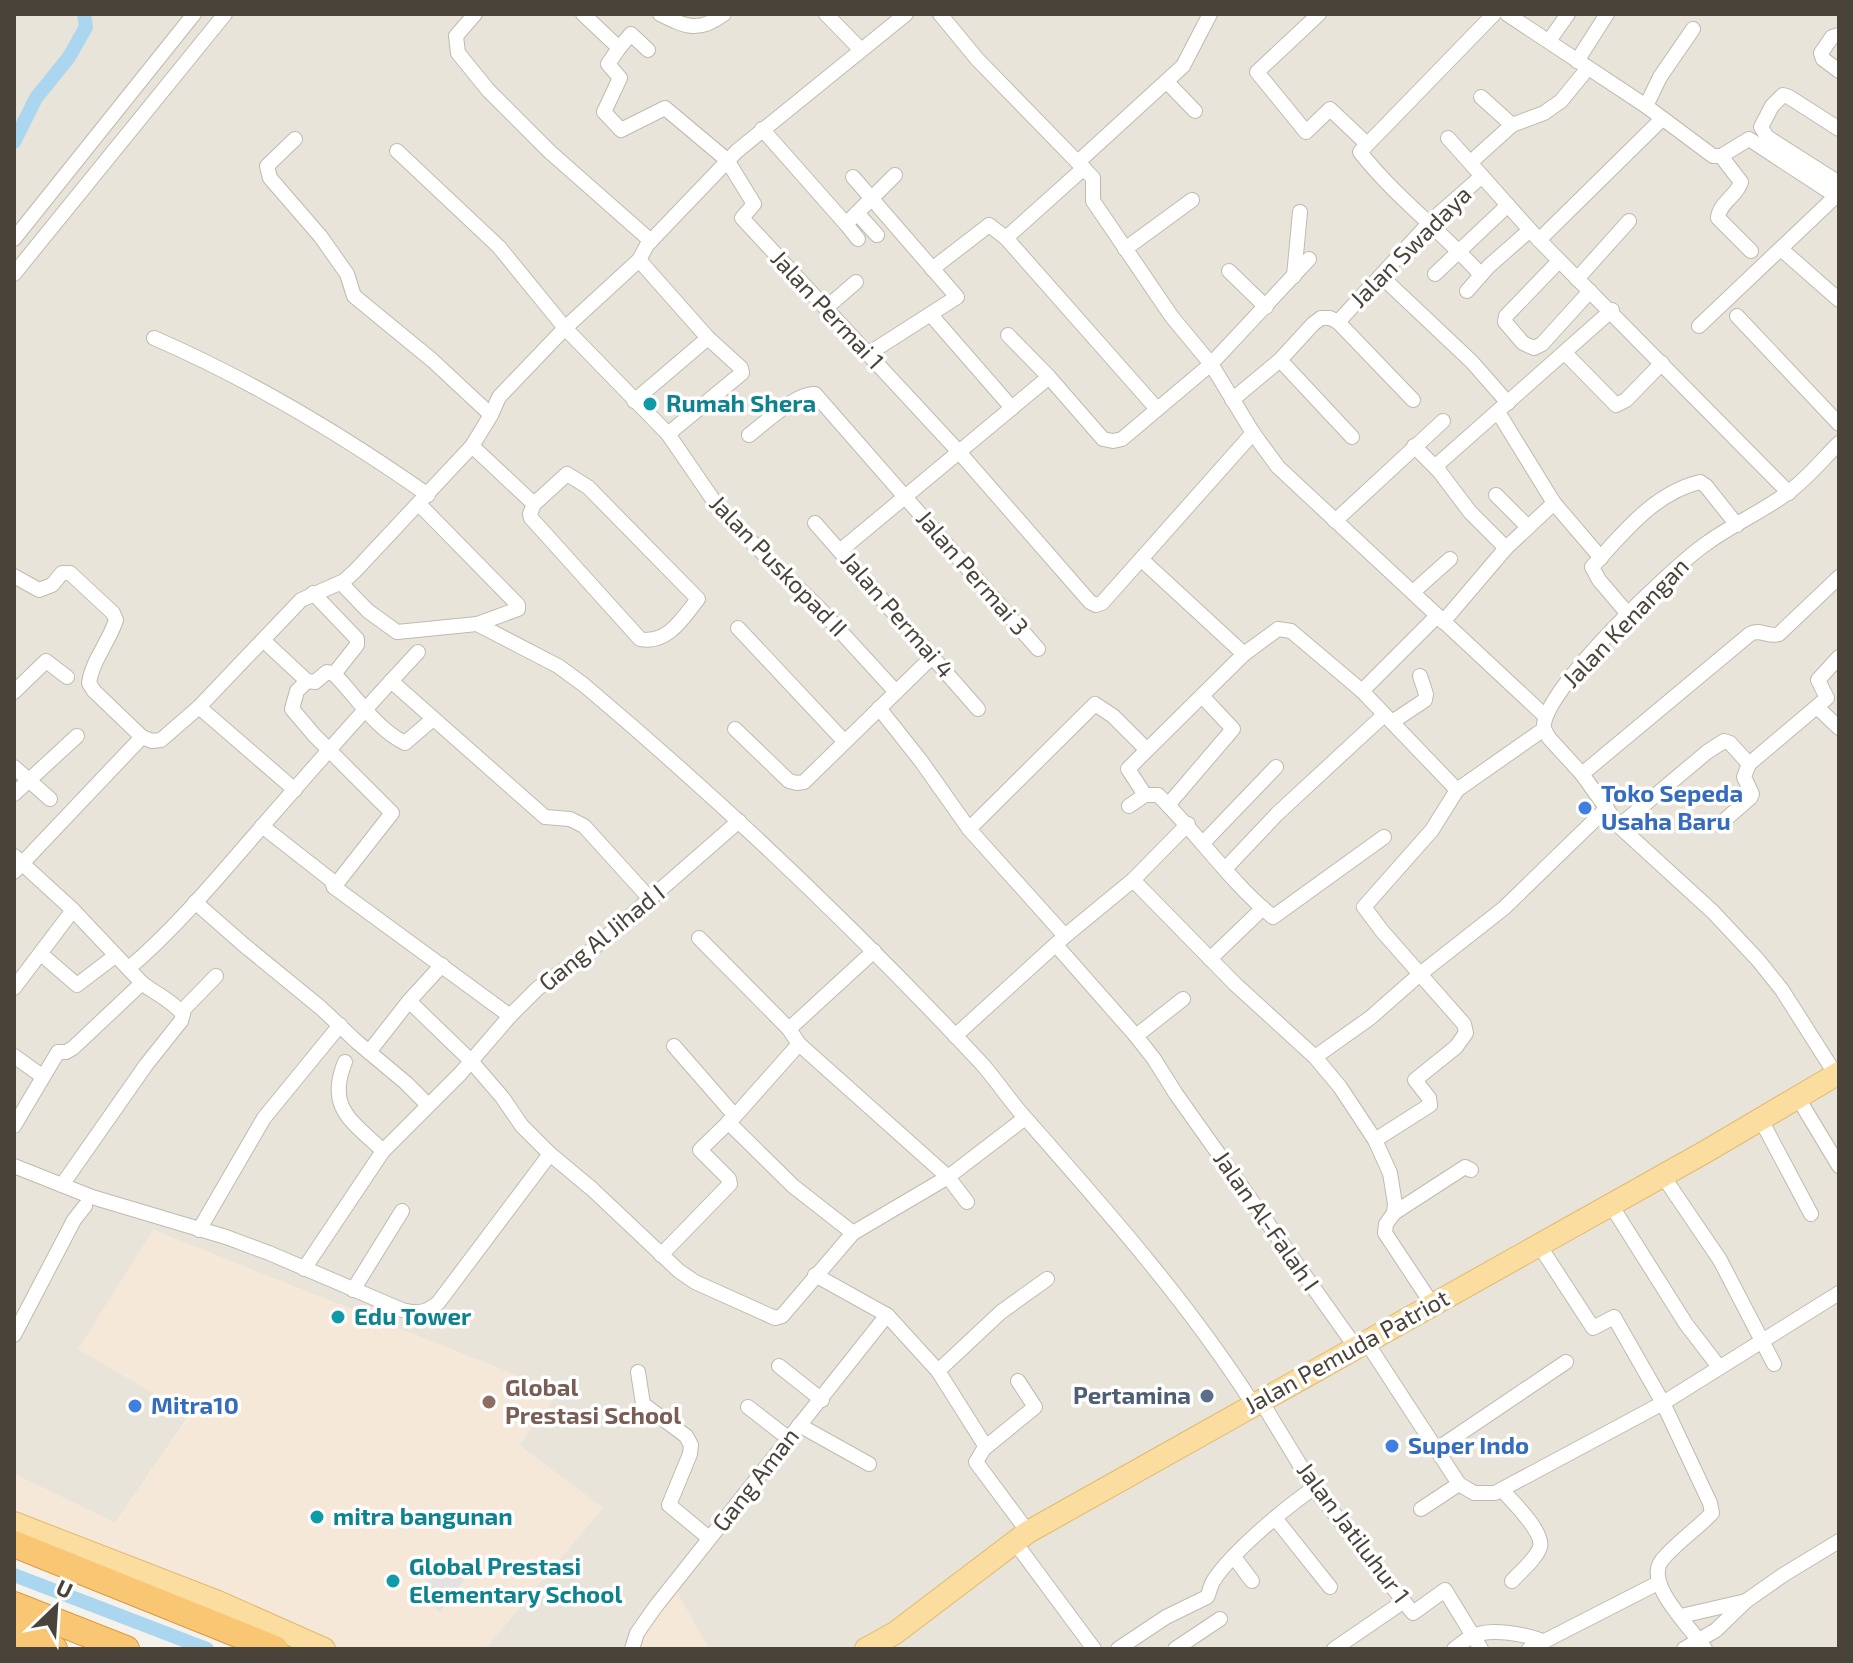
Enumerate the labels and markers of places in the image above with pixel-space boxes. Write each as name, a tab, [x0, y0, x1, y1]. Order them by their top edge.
place label: Rumah Shera	[666, 388, 816, 417]
marker: Rumah Shera	[641, 395, 659, 413]
place label: Toko Sepeda Usaha Baru	[1601, 778, 1743, 835]
marker: Toko Sepeda Usaha Baru	[1576, 799, 1594, 817]
place label: Edu Tower	[354, 1301, 472, 1330]
marker: Edu Tower	[329, 1308, 347, 1326]
place label: Global Prestasi School	[505, 1372, 681, 1429]
place label: Pertamina	[1073, 1380, 1191, 1409]
marker: Pertamina	[1198, 1387, 1216, 1405]
place label: Mitra10	[151, 1390, 239, 1419]
marker: Global Prestasi School	[480, 1393, 498, 1411]
marker: Mitra10	[126, 1397, 144, 1415]
place label: Super Indo	[1408, 1430, 1529, 1459]
marker: Super Indo	[1383, 1437, 1401, 1455]
place label: mitra bangunan	[333, 1501, 513, 1530]
marker: mitra bangunan	[308, 1508, 326, 1526]
place label: Global Prestasi Elementary School	[409, 1551, 622, 1608]
marker: Global Prestasi Elementary School	[384, 1572, 402, 1590]

